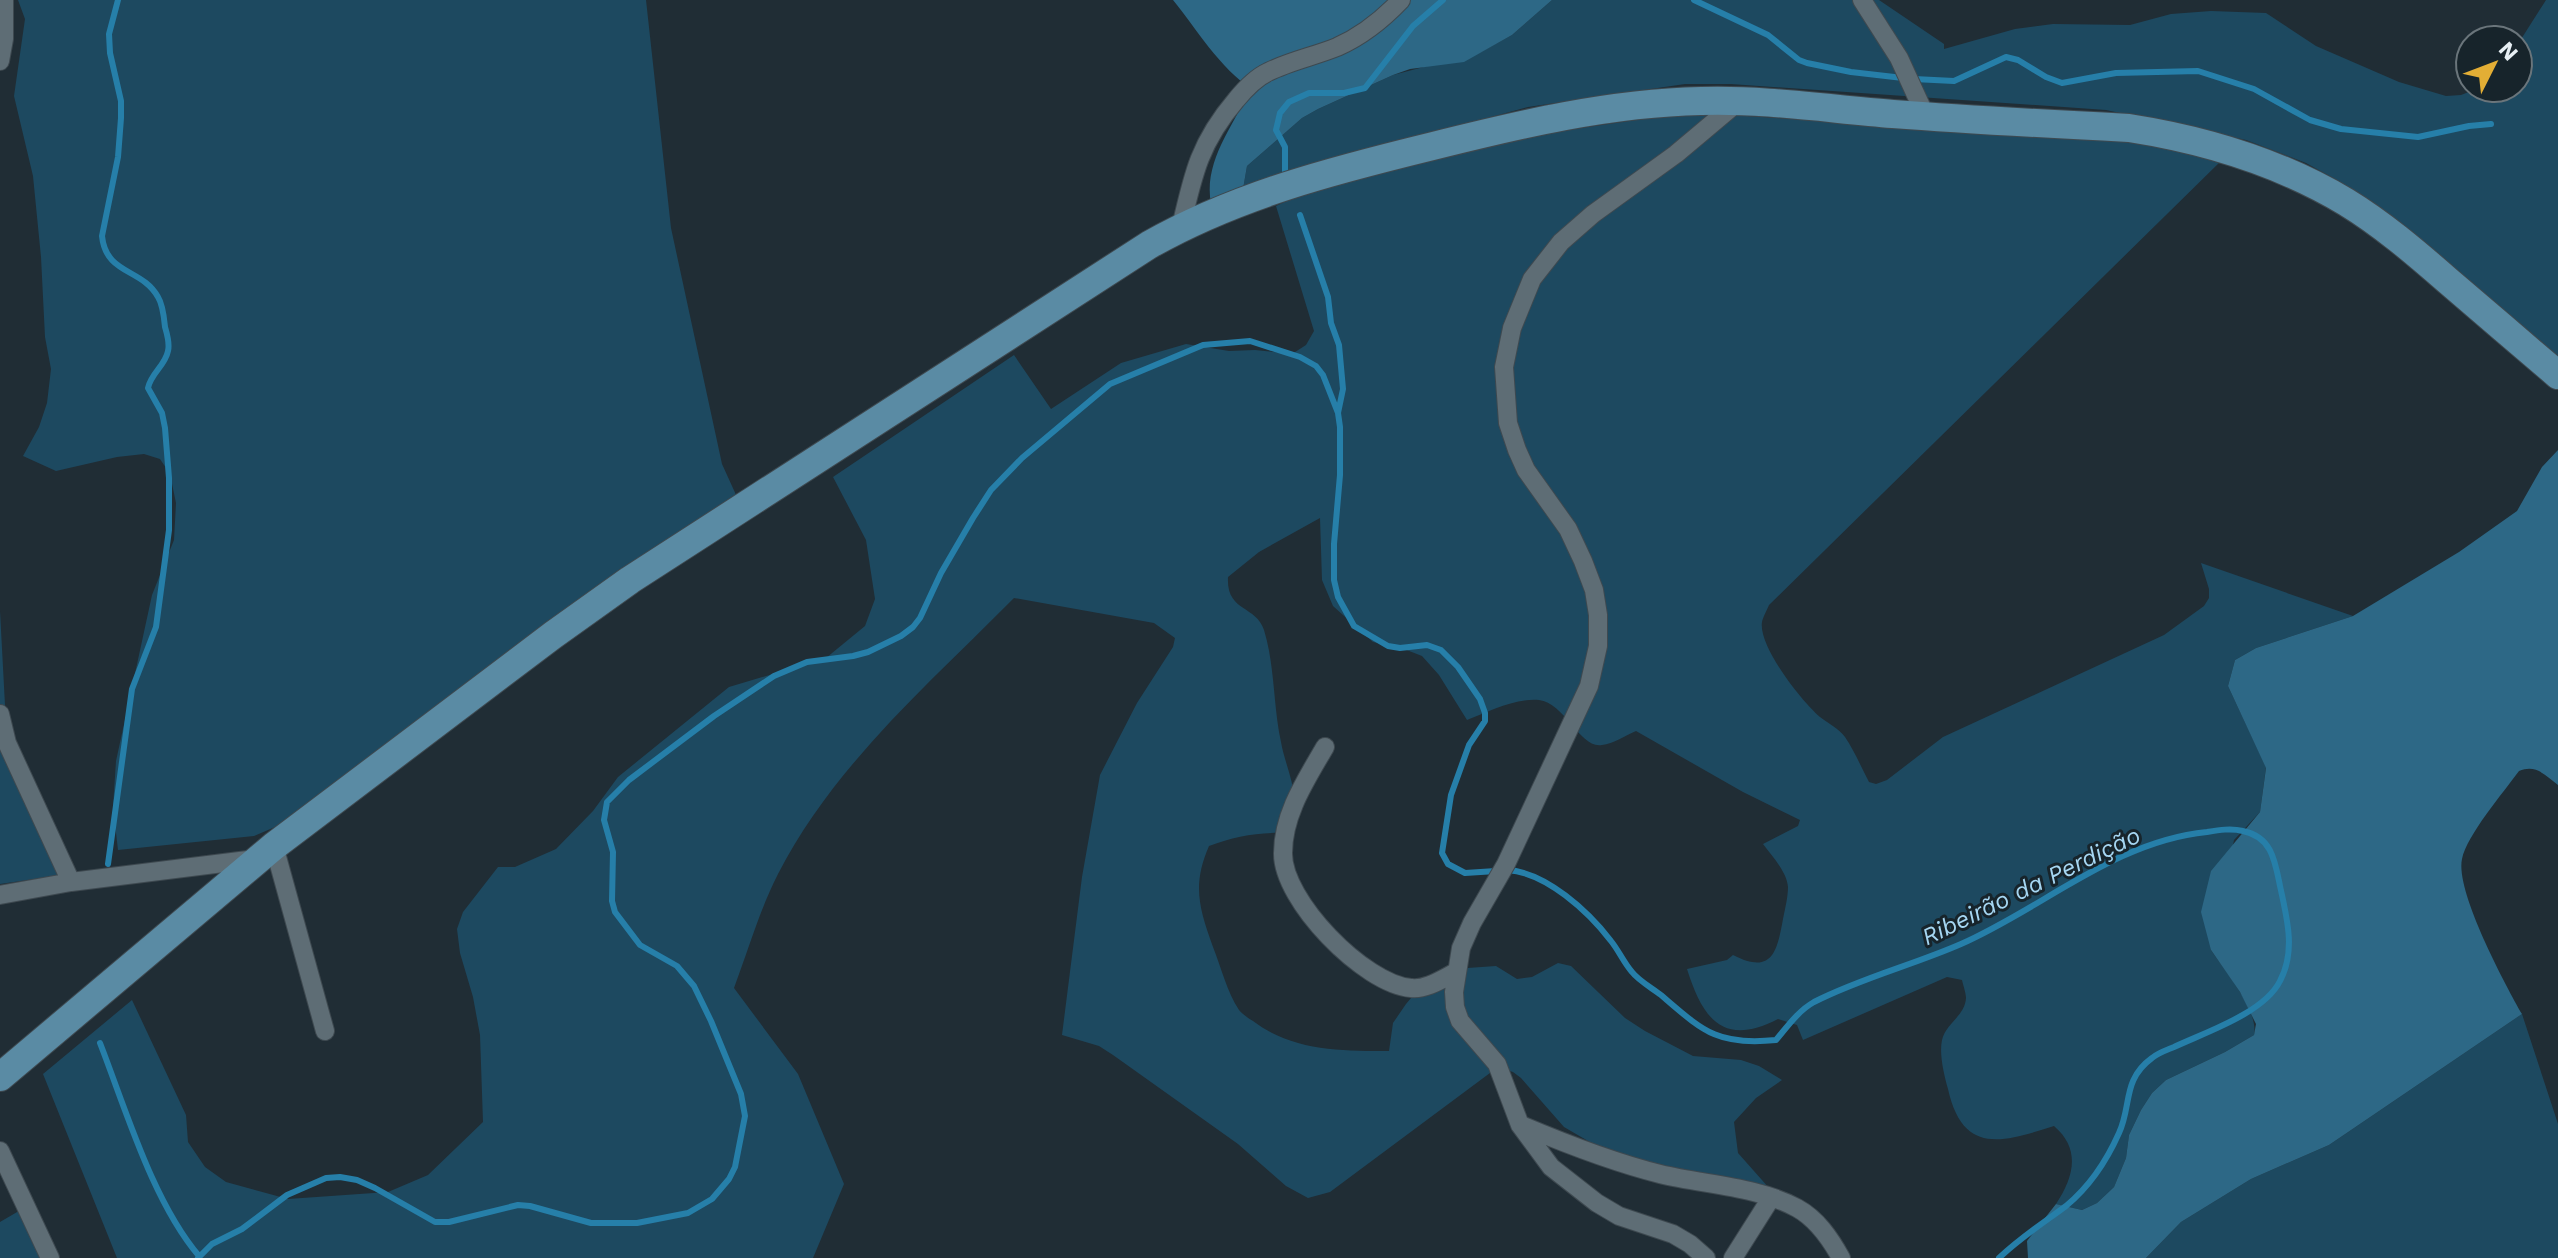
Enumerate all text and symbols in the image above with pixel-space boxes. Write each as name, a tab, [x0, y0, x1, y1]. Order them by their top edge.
north arrow	[2454, 24, 2534, 104]
text: N	[2494, 37, 2523, 65]
water label: Ribeirão da Perdição	[1917, 821, 2145, 951]

